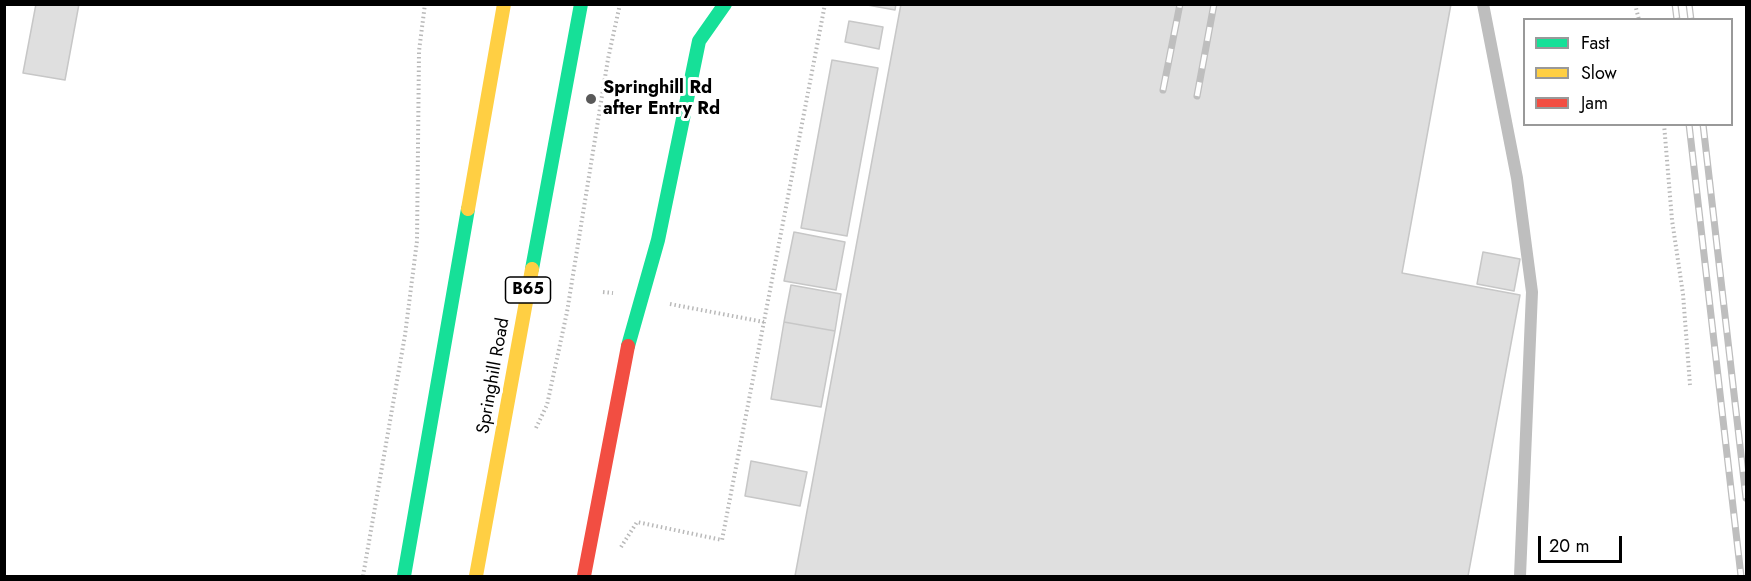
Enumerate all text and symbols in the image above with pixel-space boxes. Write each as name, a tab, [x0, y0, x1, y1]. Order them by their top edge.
legend	[1523, 18, 1733, 126]
text: Fast	[1581, 30, 1610, 56]
text: Slow	[1581, 60, 1617, 86]
place label: Springhill Rd after Entry Rd	[603, 78, 720, 121]
text: Jam	[1581, 90, 1608, 116]
marker: Springhill Rd after Entry Rd	[584, 92, 598, 106]
road number: B65	[506, 277, 550, 303]
street label: Springhill Road	[473, 316, 515, 436]
scale bar	[1541, 524, 1625, 562]
text: 20 m	[1549, 533, 1589, 559]

